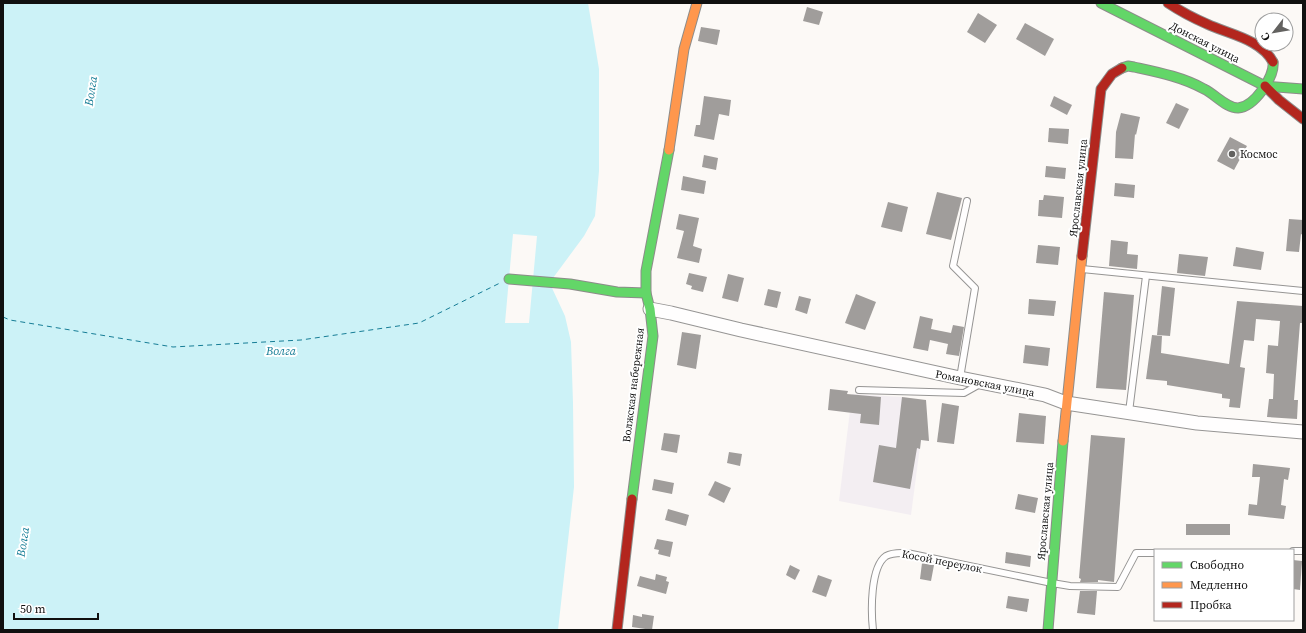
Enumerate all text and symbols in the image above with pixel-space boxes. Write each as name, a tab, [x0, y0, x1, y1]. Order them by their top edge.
north arrow	[1254, 12, 1294, 52]
street label: Донская улица	[1167, 18, 1243, 67]
text: С	[1258, 30, 1274, 44]
water label: Волга	[81, 74, 101, 108]
street label: Ярославская улица	[1066, 138, 1091, 238]
place label: Космос	[1240, 147, 1278, 162]
marker: Космос	[1227, 149, 1237, 159]
street label: Волжская набережная	[619, 327, 648, 443]
water label: Волга	[265, 343, 297, 359]
street label: Романовская улица	[934, 367, 1036, 401]
street label: Ярославская улица	[1034, 461, 1057, 561]
water label: Волга	[13, 525, 33, 559]
street label: Косой переулок	[900, 546, 983, 577]
legend	[1154, 549, 1294, 621]
text: Свободно	[1190, 557, 1245, 573]
text: Медленно	[1190, 577, 1248, 593]
scale bar	[14, 595, 98, 621]
text: Пробка	[1190, 597, 1233, 613]
text: 50 m	[20, 601, 46, 617]

